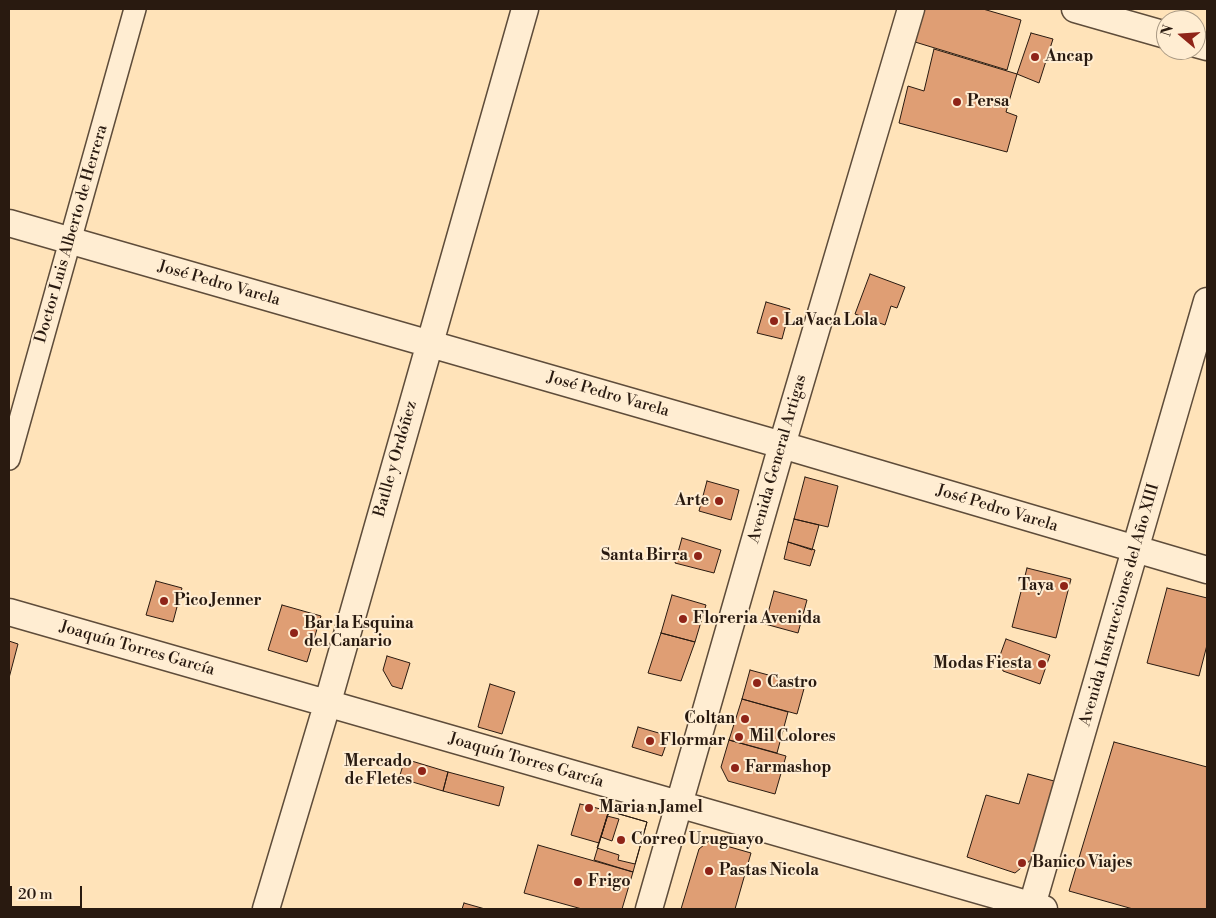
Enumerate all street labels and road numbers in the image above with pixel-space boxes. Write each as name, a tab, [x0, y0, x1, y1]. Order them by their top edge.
street label: Doctor Luis Alberto de Herrera	[32, 123, 112, 345]
street label: José Pedro Varela	[156, 257, 282, 311]
street label: José Pedro Varela	[545, 368, 671, 422]
street label: Avenida General Artigas	[745, 373, 811, 545]
street label: Batlle y Ordóñez	[370, 399, 422, 519]
street label: José Pedro Varela	[934, 481, 1060, 537]
street label: Avenida Instrucciones del Año XIII	[1076, 481, 1164, 729]
street label: Joaquín Torres García	[57, 618, 217, 680]
street label: Joaquín Torres García	[446, 730, 606, 792]

